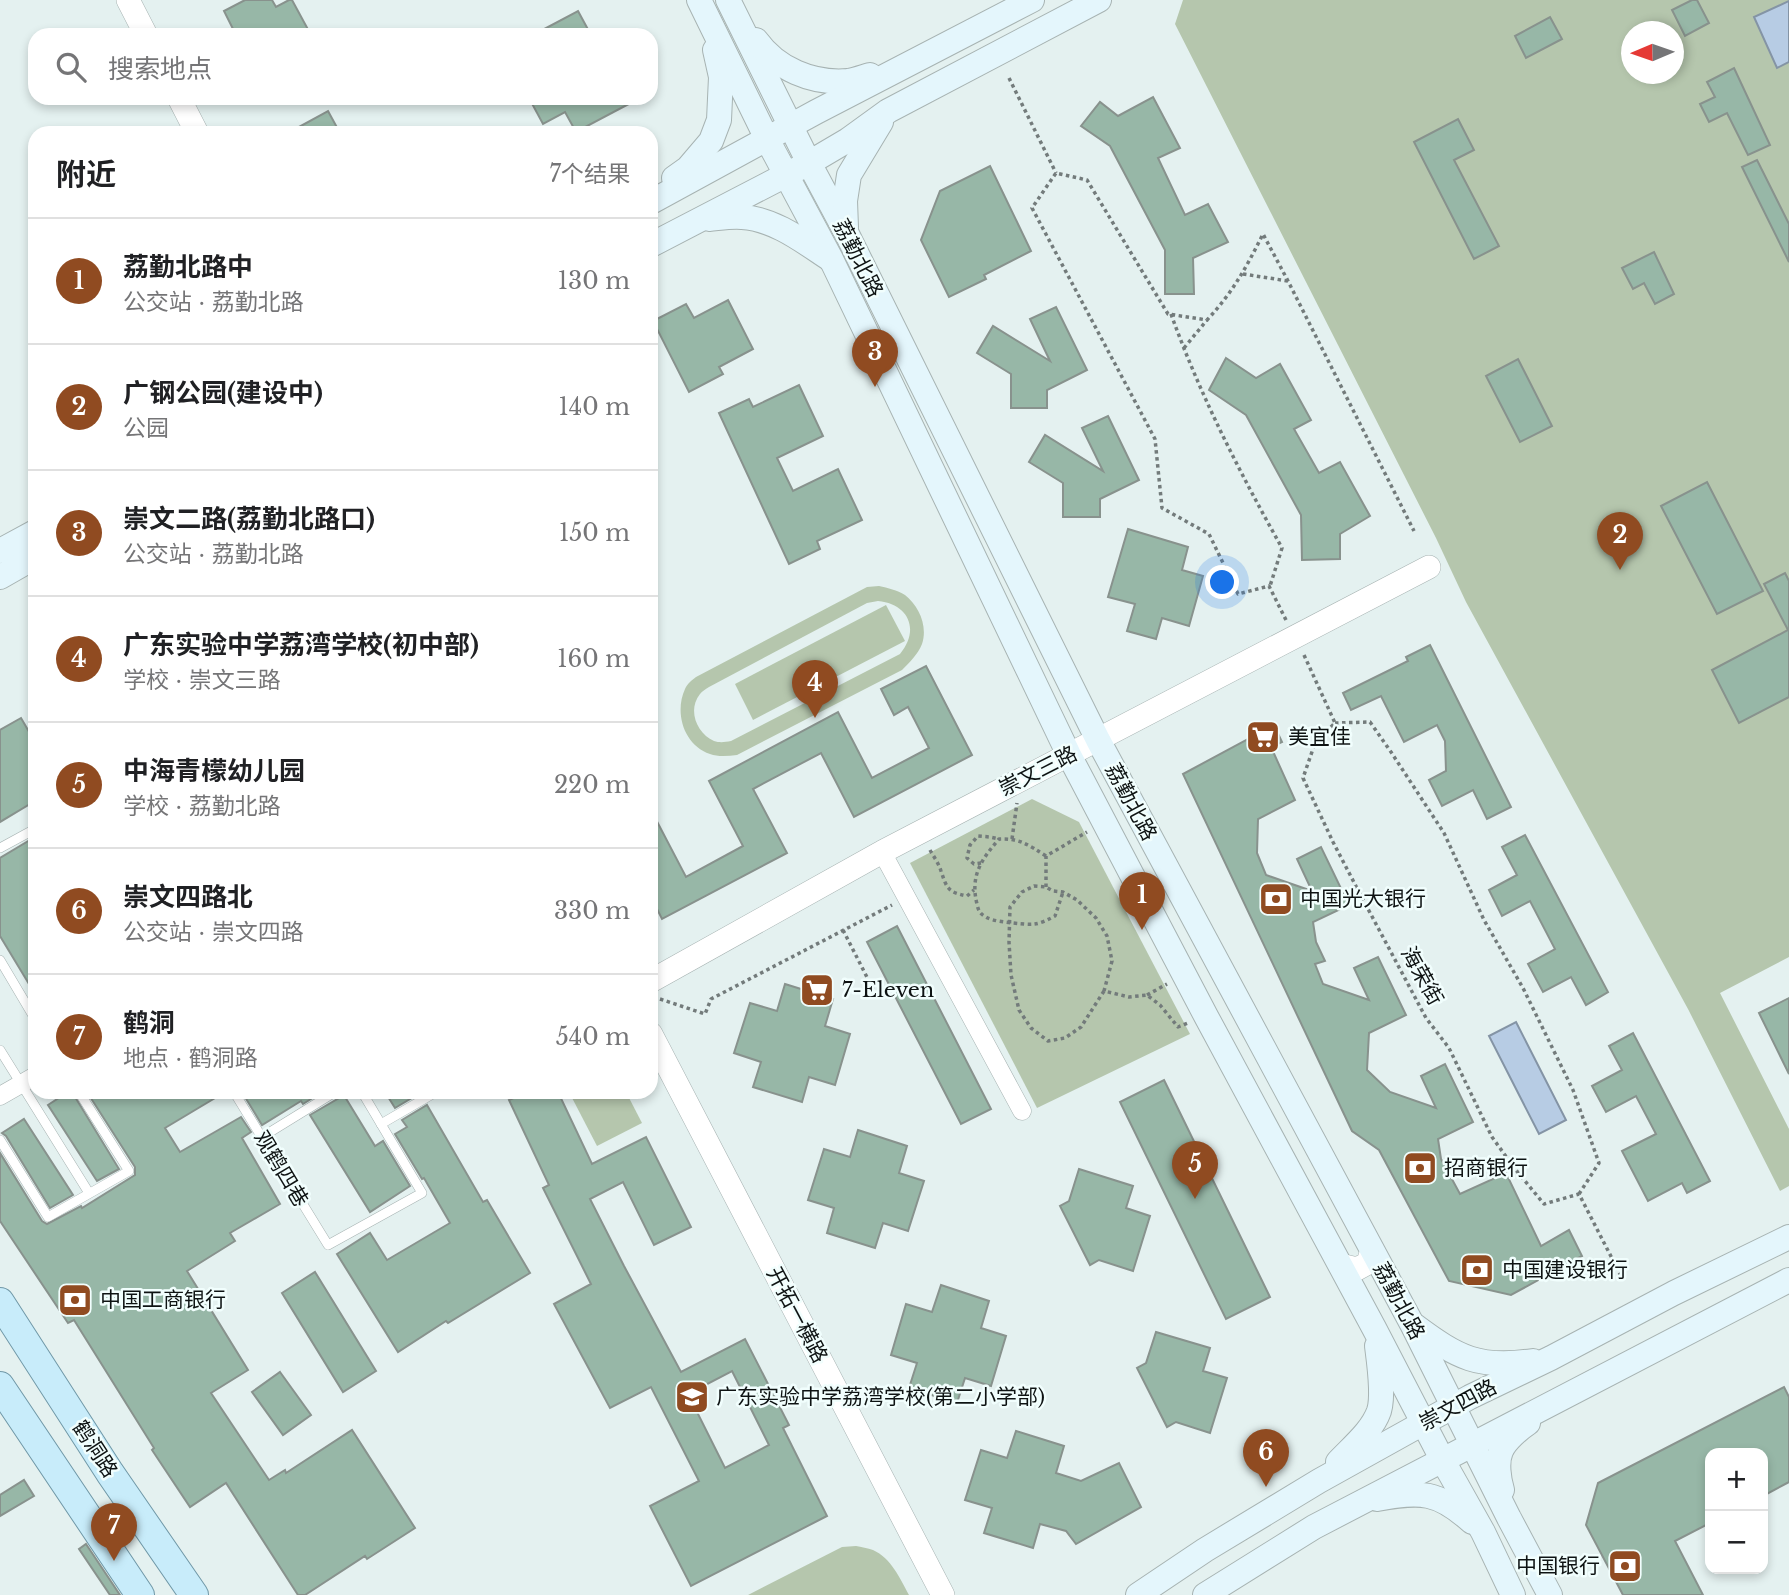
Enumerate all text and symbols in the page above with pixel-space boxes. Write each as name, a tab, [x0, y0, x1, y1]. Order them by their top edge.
north arrow	[1621, 21, 1684, 84]
search box	[28, 28, 658, 105]
icon: search	[52, 48, 90, 86]
text: 搜索地点	[108, 53, 212, 85]
text: 附近	[56, 156, 116, 193]
text: 7个结果	[549, 160, 630, 188]
street label: 荔勤北路	[827, 215, 889, 301]
text: 荔勤北路中	[123, 251, 253, 283]
text: 1	[74, 267, 84, 295]
text: 130 m	[558, 267, 630, 295]
text: 公交站 · 荔勤北路	[123, 288, 304, 316]
pin: 3	[852, 329, 898, 387]
text: 广钢公园(建设中)	[123, 377, 323, 409]
text: 2	[72, 393, 86, 421]
text: 140 m	[559, 393, 630, 421]
text: 公园	[123, 414, 169, 442]
text: 崇文二路(荔勤北路口)	[123, 503, 375, 535]
pin: 2	[1597, 512, 1643, 570]
text: 3	[72, 519, 86, 547]
text: 150 m	[559, 519, 630, 547]
text: 公交站 · 荔勤北路	[123, 540, 304, 568]
your location	[1205, 565, 1239, 599]
text: 广东实验中学荔湾学校(初中部)	[123, 629, 479, 661]
text: 4	[71, 645, 87, 673]
text: 160 m	[557, 645, 630, 673]
pin: 4	[792, 660, 838, 718]
text: 学校 · 崇文三路	[123, 666, 281, 694]
supermarket icon: 美宜佳	[1244, 718, 1282, 756]
place label: 美宜佳	[1288, 724, 1351, 750]
street label: 崇文三路	[995, 740, 1081, 802]
text: 中海青檬幼儿园	[123, 755, 305, 787]
street label: 荔勤北路	[1100, 759, 1162, 845]
text: 5	[72, 771, 86, 799]
text: 220 m	[554, 771, 630, 799]
text: 学校 · 荔勤北路	[123, 792, 281, 820]
pin: 1	[1119, 872, 1165, 930]
bank icon: 中国光大银行	[1257, 880, 1295, 918]
text: 崇文四路北	[123, 881, 253, 913]
place label: 中国光大银行	[1300, 886, 1426, 912]
text: 6	[71, 897, 87, 925]
text: 330 m	[554, 897, 630, 925]
text: 公交站 · 崇文四路	[123, 918, 304, 946]
street label: 海荣街	[1395, 942, 1449, 1010]
supermarket icon: 7-Eleven	[798, 971, 836, 1009]
place label: 7-Eleven	[842, 977, 934, 1003]
text: 鹤洞	[123, 1007, 175, 1039]
text: 7	[73, 1023, 85, 1051]
text: 540 m	[556, 1023, 630, 1051]
text: 地点 · 鹤洞路	[123, 1044, 258, 1072]
street label: 观鹤四巷	[248, 1126, 314, 1212]
pin: 5	[1172, 1141, 1218, 1199]
bank icon: 招商银行	[1401, 1149, 1439, 1187]
place label: 招商银行	[1444, 1155, 1528, 1181]
bank icon: 中国建设银行	[1458, 1251, 1496, 1289]
place label: 中国建设银行	[1502, 1257, 1628, 1283]
street label: 荔勤北路	[1368, 1258, 1430, 1344]
street label: 开拓一横路	[761, 1263, 833, 1367]
bank icon: 中国工商银行	[56, 1281, 94, 1319]
place label: 中国工商银行	[100, 1287, 226, 1313]
street label: 崇文四路	[1415, 1374, 1501, 1436]
school or university icon: 广东实验中学荔湾学校(第二小学部)	[673, 1378, 711, 1416]
place label: 广东实验中学荔湾学校(第二小学部)	[716, 1384, 1045, 1410]
street label: 鹤洞路	[67, 1416, 123, 1482]
pin: 6	[1243, 1429, 1289, 1487]
map controls	[1705, 1448, 1768, 1574]
button: +	[1705, 1448, 1768, 1511]
pin: 7	[91, 1503, 137, 1561]
button: −	[1705, 1511, 1768, 1574]
bank icon: 中国银行	[1606, 1547, 1644, 1585]
place label: 中国银行	[1516, 1553, 1600, 1579]

